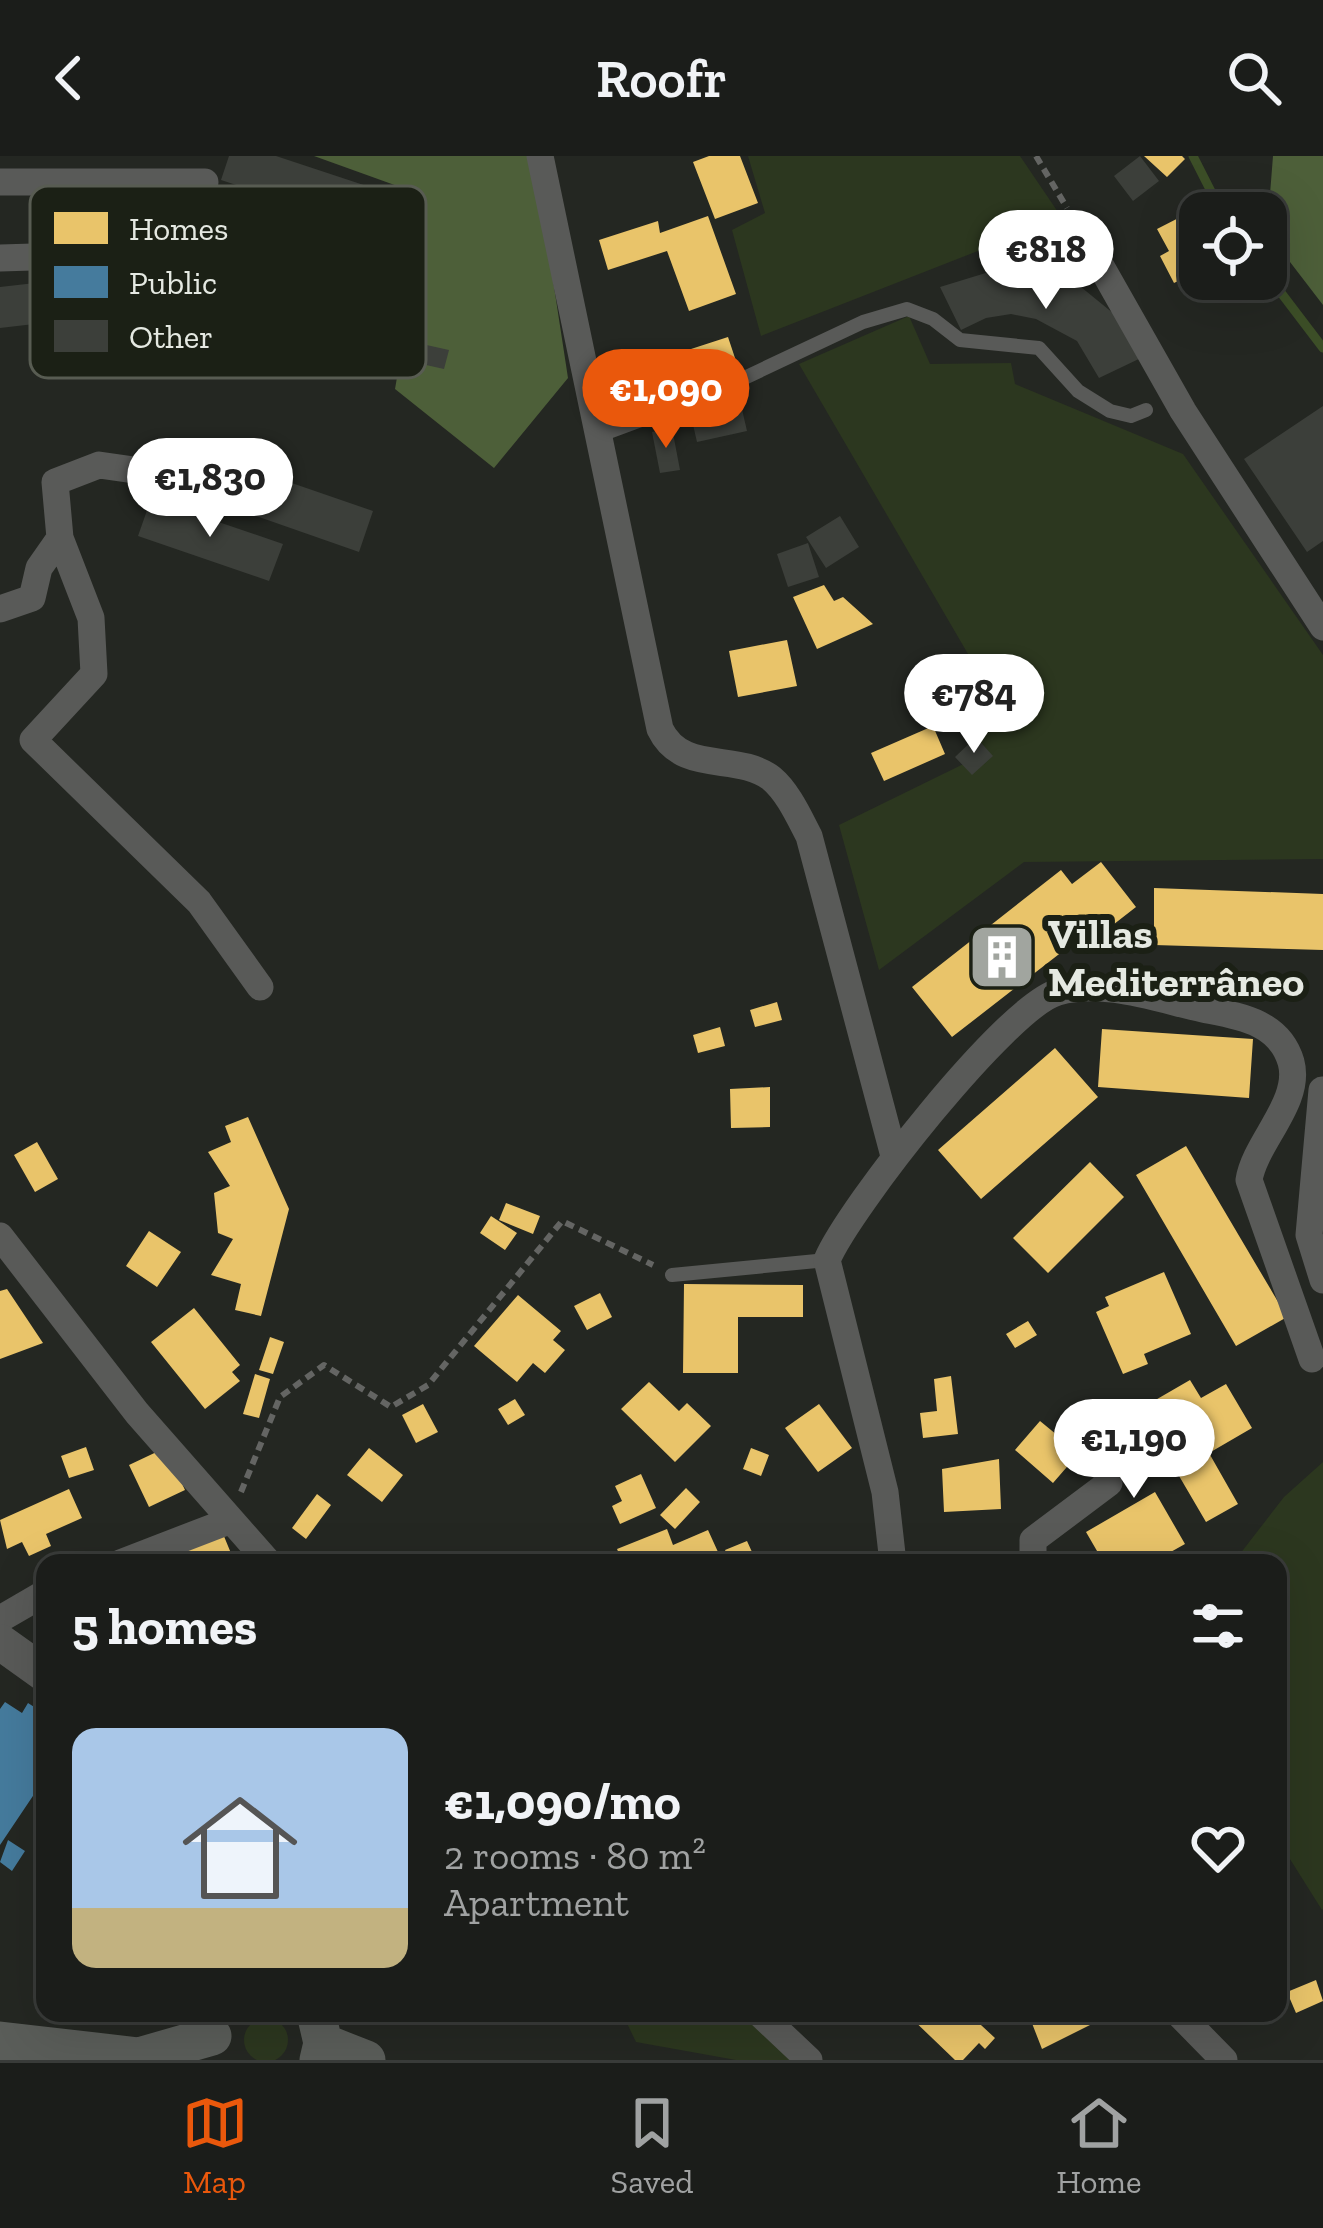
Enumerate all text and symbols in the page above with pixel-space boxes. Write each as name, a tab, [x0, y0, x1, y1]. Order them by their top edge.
icon: back	[36, 45, 102, 111]
icon: search	[1221, 45, 1287, 111]
text: Roofr	[596, 46, 727, 111]
legend	[30, 186, 426, 378]
map controls	[1179, 192, 1287, 300]
button: locate	[1179, 192, 1287, 300]
text: Homes	[129, 209, 229, 248]
pin: €818	[975, 210, 1117, 312]
text: €818	[1006, 225, 1086, 272]
text: Public	[129, 263, 217, 302]
text: Other	[129, 317, 213, 356]
pin: €1,090	[568, 349, 764, 451]
text: €1,090	[609, 364, 723, 411]
pin: €1,830	[112, 438, 308, 540]
text: €1,830	[154, 453, 266, 500]
pin: €784	[903, 654, 1045, 756]
text: €784	[931, 669, 1017, 716]
place label: Villas Mediterrâneo	[1048, 908, 1304, 1007]
building icon: Villas Mediterrâneo	[967, 922, 1037, 992]
pin: €1,190	[1036, 1399, 1232, 1501]
text: €1,190	[1081, 1414, 1187, 1461]
icon: filters	[1185, 1593, 1251, 1659]
text: 5 homes	[72, 1596, 257, 1657]
text: €1,090/mo	[444, 1771, 681, 1832]
icon: home	[168, 1776, 312, 1920]
icon: heart	[1185, 1815, 1251, 1881]
text: 2 rooms · 80 m²	[444, 1832, 706, 1879]
text: Apartment	[444, 1879, 629, 1926]
tab: Map	[182, 2090, 248, 2201]
tab: Saved	[611, 2090, 693, 2201]
tab: Home	[1056, 2090, 1141, 2201]

